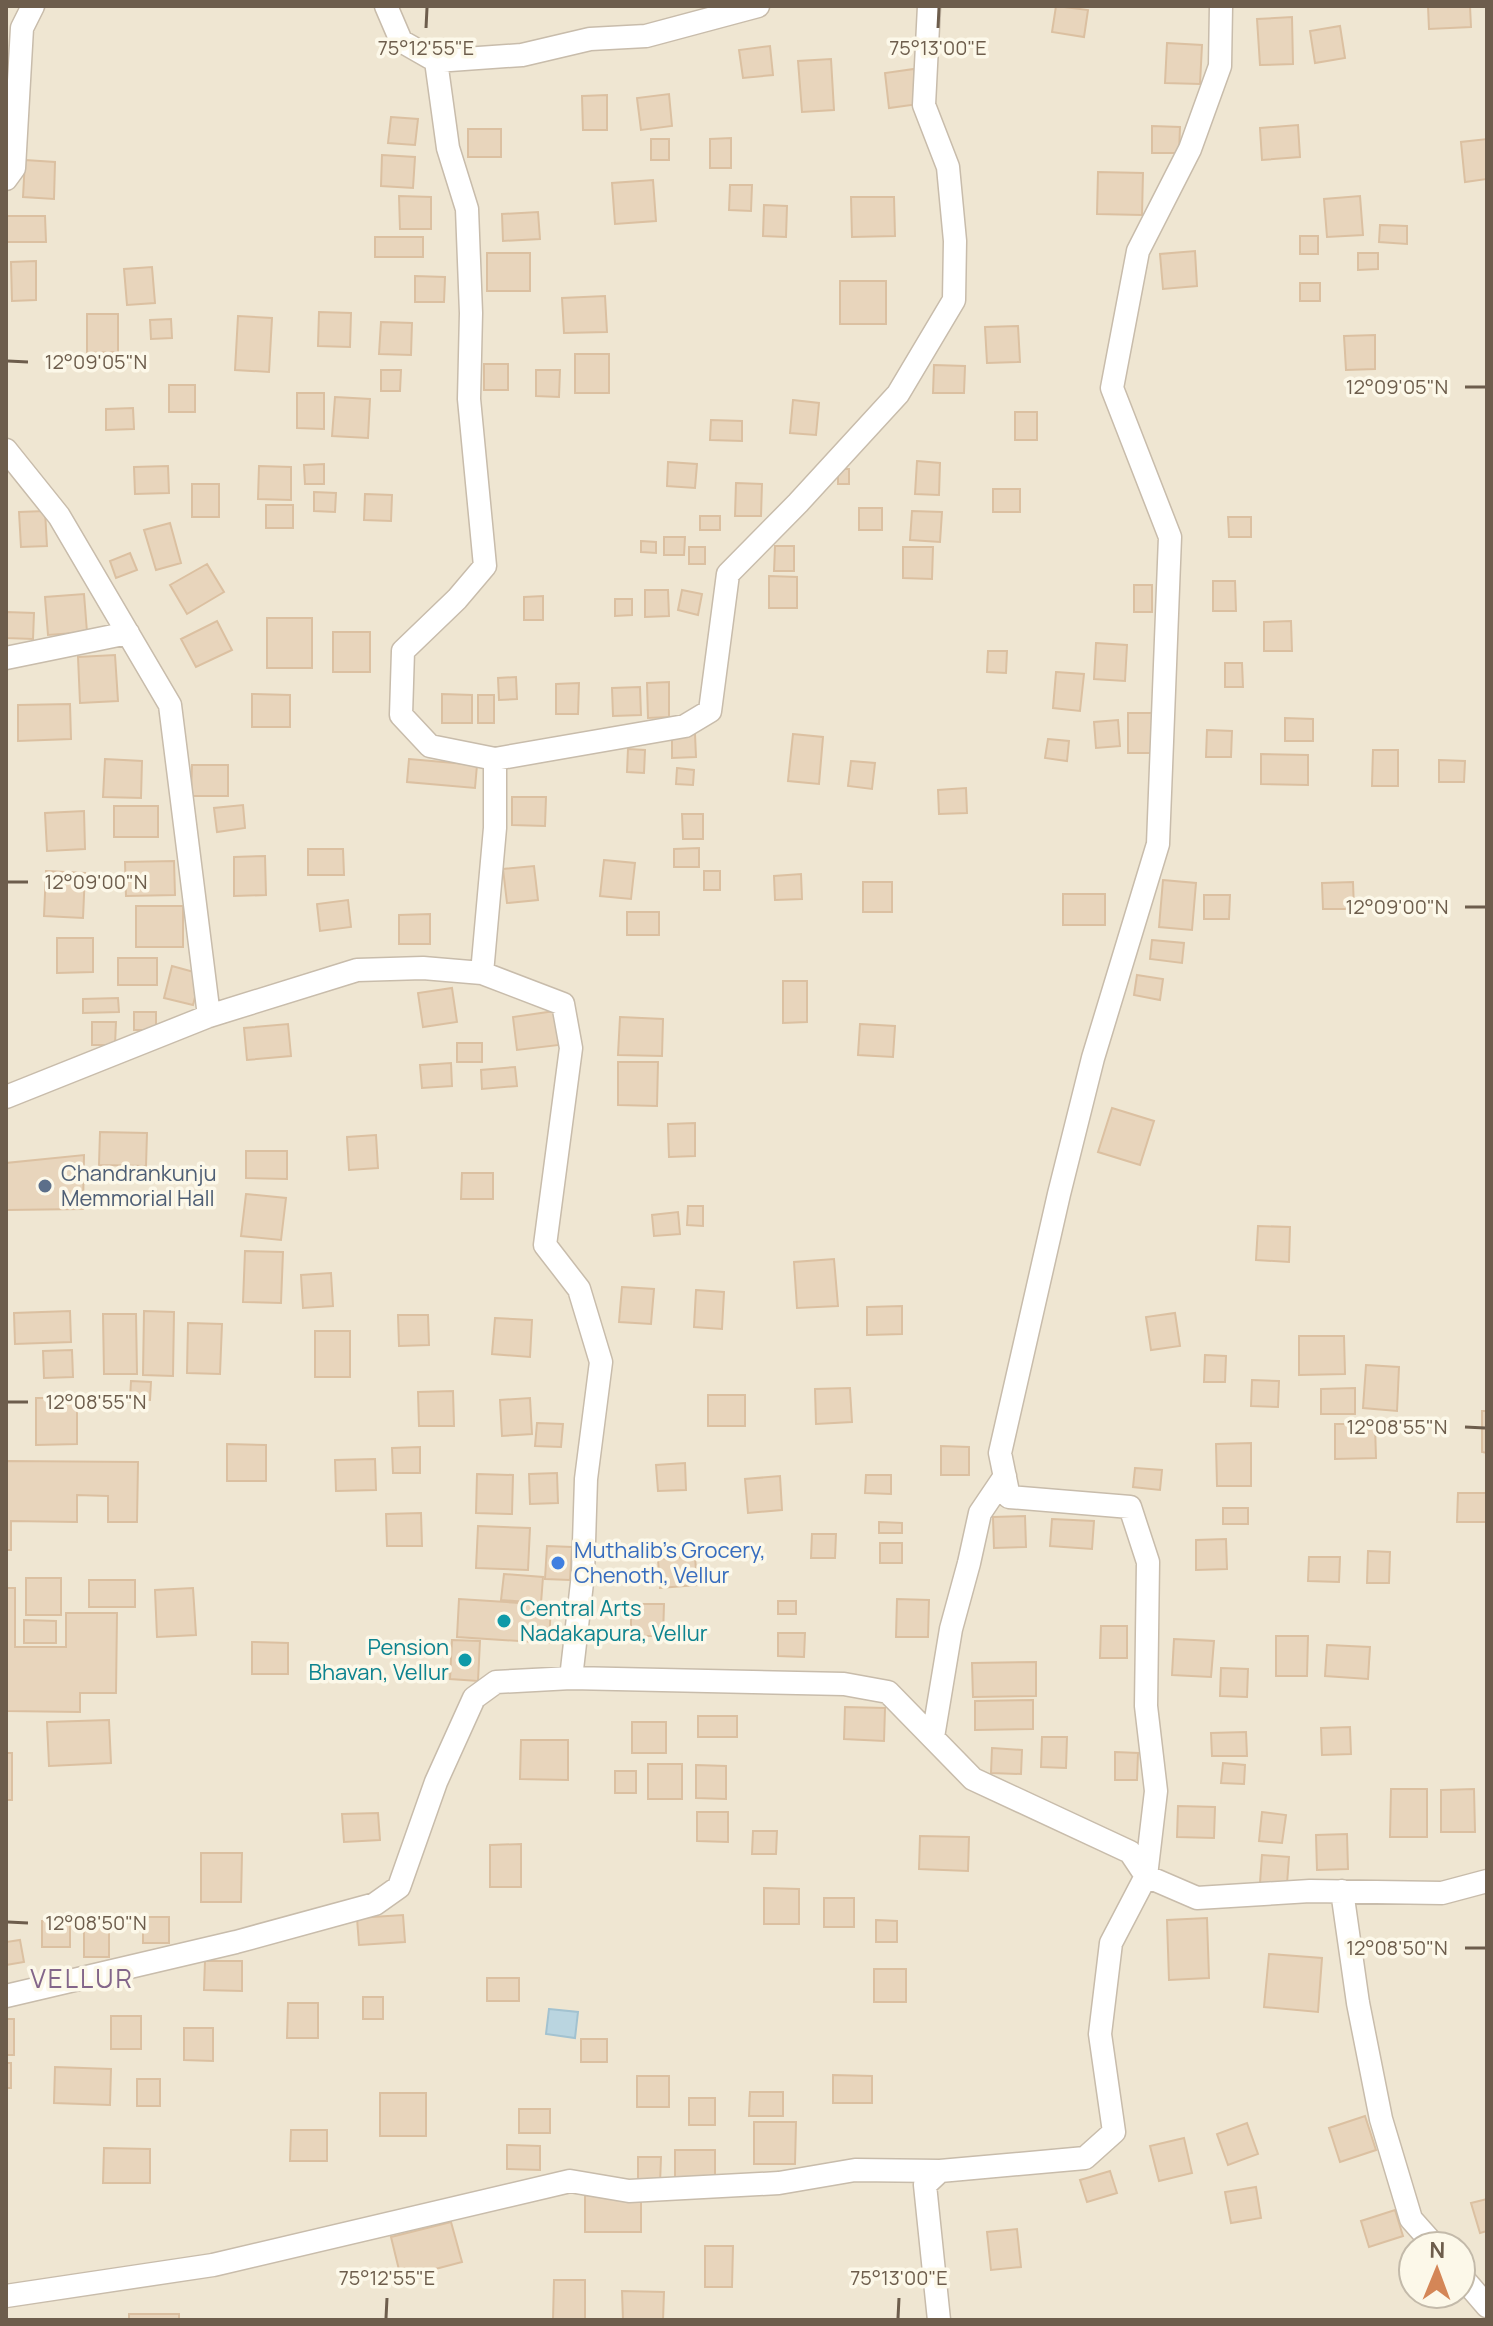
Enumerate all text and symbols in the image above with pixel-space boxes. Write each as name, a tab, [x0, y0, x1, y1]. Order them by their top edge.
text: 75°12'55"E	[378, 34, 474, 61]
text: 75°13'00"E	[889, 34, 987, 61]
text: 12°09'05"N	[45, 348, 147, 375]
text: 12°09'05"N	[1346, 373, 1448, 400]
text: 12°09'00"N	[44, 868, 148, 895]
text: 12°09'00"N	[1345, 893, 1449, 920]
place label: Chandrankunju Memmorial Hall	[61, 1158, 216, 1213]
marker: Chandrankunju Memmorial Hall	[36, 1177, 54, 1195]
text: 12°08'55"N	[46, 1388, 146, 1415]
text: 12°08'55"N	[1347, 1413, 1447, 1440]
place label: Muthalib's Grocery, Chenoth, Vellur	[574, 1535, 766, 1590]
marker: Muthalib's Grocery, Chenoth, Vellur	[549, 1554, 567, 1572]
place label: Central Arts Nadakapura, Vellur	[520, 1593, 708, 1648]
marker: Central Arts Nadakapura, Vellur	[495, 1612, 513, 1630]
place label: Pension Bhavan, Vellur	[309, 1632, 449, 1687]
marker: Pension Bhavan, Vellur	[456, 1651, 474, 1669]
text: 12°08'50"N	[45, 1909, 147, 1936]
text: 12°08'50"N	[1346, 1934, 1448, 1961]
district label: VELLUR	[30, 1960, 134, 1996]
north arrow	[1397, 2230, 1477, 2310]
text: N	[1429, 2235, 1446, 2265]
text: 75°12'55"E	[339, 2264, 435, 2291]
text: 75°13'00"E	[850, 2264, 948, 2291]

